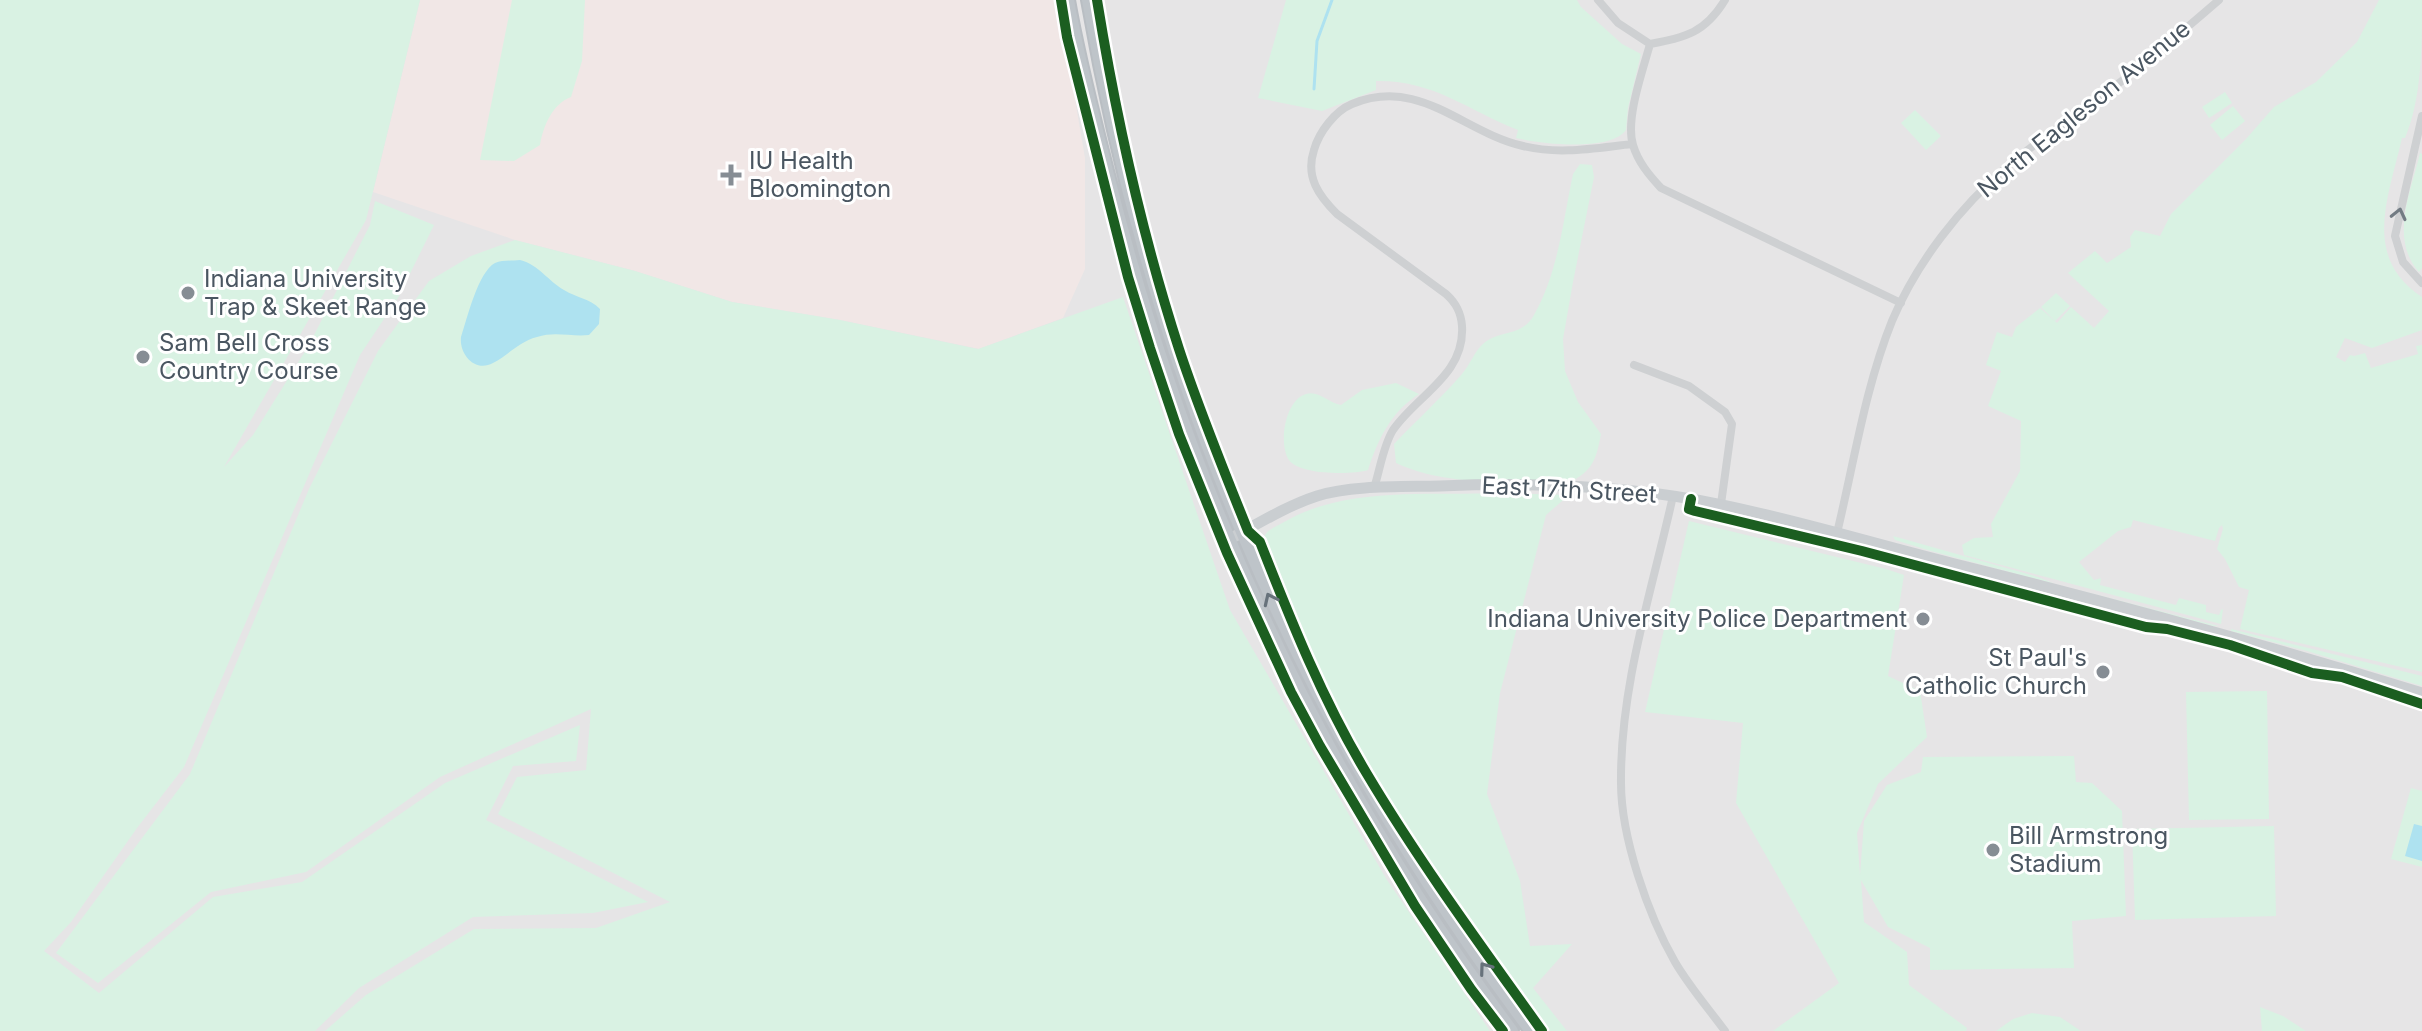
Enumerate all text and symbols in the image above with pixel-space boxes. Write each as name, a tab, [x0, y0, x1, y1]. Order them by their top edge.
street label: North Eagleson Avenue	[1971, 14, 2196, 203]
place label: IU Health Bloomington	[749, 146, 891, 203]
marker: IU Health Bloomington	[720, 164, 742, 186]
one-way arrow	[2390, 208, 2407, 221]
place label: Indiana University Trap & Skeet Range	[204, 264, 427, 321]
marker: Indiana University Trap & Skeet Range	[179, 284, 197, 302]
place label: Sam Bell Cross Country Course	[159, 328, 339, 385]
marker: Sam Bell Cross Country Course	[134, 348, 152, 366]
street label: East 17th Street	[1481, 470, 1657, 509]
one-way arrow	[1264, 592, 1280, 607]
place label: Indiana University Police Department	[1487, 604, 1907, 633]
marker: Indiana University Police Department	[1914, 610, 1932, 628]
place label: St Paul's Catholic Church	[1905, 643, 2087, 700]
marker: St Paul's Catholic Church	[2094, 663, 2112, 681]
place label: Bill Armstrong Stadium	[2009, 821, 2168, 878]
marker: Bill Armstrong Stadium	[1984, 841, 2002, 859]
one-way arrow	[1480, 963, 1494, 977]

